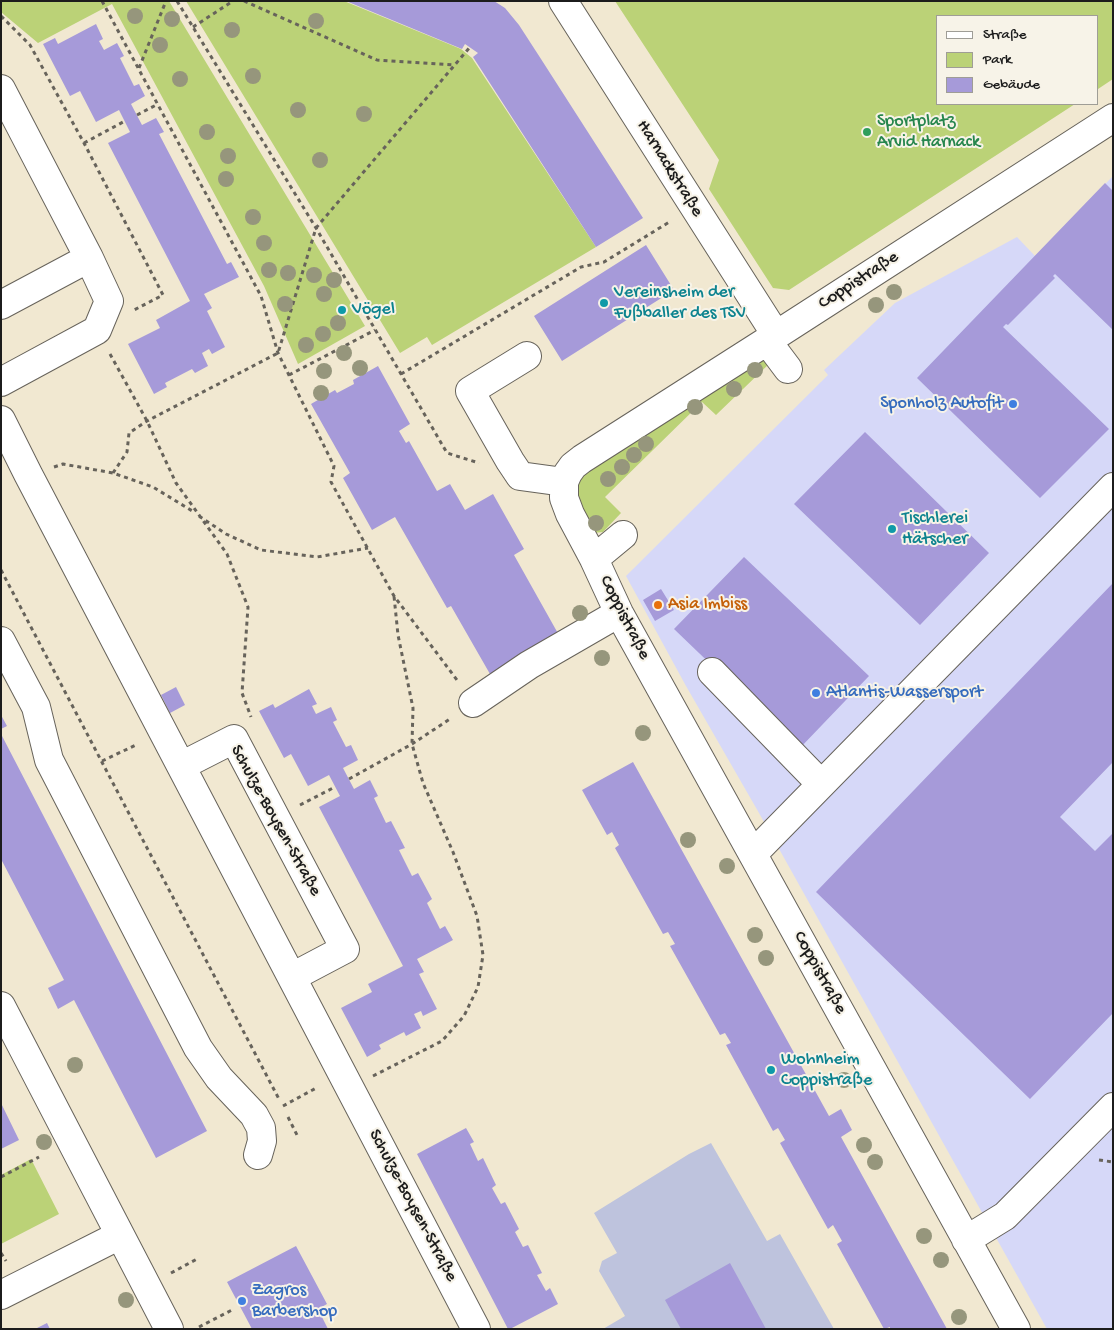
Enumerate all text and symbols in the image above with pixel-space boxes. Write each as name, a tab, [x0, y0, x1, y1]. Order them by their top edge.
legend	[936, 15, 1099, 105]
text: Straße	[983, 26, 1027, 44]
text: Park	[983, 51, 1012, 69]
text: Gebäude	[983, 76, 1040, 94]
place label: Sportplatz Arvid Harnack	[877, 111, 980, 154]
street label: Harnackstraße	[631, 117, 707, 221]
marker: Sportplatz Arvid Harnack	[861, 126, 873, 138]
street label: Coppistraße	[815, 247, 903, 315]
place label: Vereinsheim der Fußballer des TSV	[614, 282, 746, 324]
marker: Vereinsheim der Fußballer des TSV	[598, 297, 610, 309]
place label: Vögel	[352, 299, 395, 321]
marker: Vögel	[336, 304, 348, 316]
place label: Sponholz Autofit	[880, 393, 1003, 415]
marker: Sponholz Autofit	[1007, 398, 1019, 410]
place label: Tischlerei Hätscher	[902, 508, 968, 550]
marker: Tischlerei Hätscher	[886, 523, 898, 535]
street label: Coppistraße	[594, 572, 654, 664]
place label: Asia Imbiss	[668, 594, 747, 616]
marker: Asia Imbiss	[652, 599, 664, 611]
place label: Atlantis-Wassersport	[826, 682, 983, 704]
marker: Atlantis-Wassersport	[810, 687, 822, 699]
street label: Schulze-Boysen-Straße	[225, 742, 325, 900]
street label: Coppistraße	[787, 928, 851, 1018]
place label: Wohnheim Coppistraße	[781, 1049, 872, 1092]
marker: Wohnheim Coppistraße	[765, 1064, 777, 1076]
street label: Schulze-Boysen-Straße	[363, 1126, 461, 1286]
place label: Zagros Barbershop	[252, 1280, 337, 1322]
marker: Zagros Barbershop	[236, 1295, 248, 1307]

